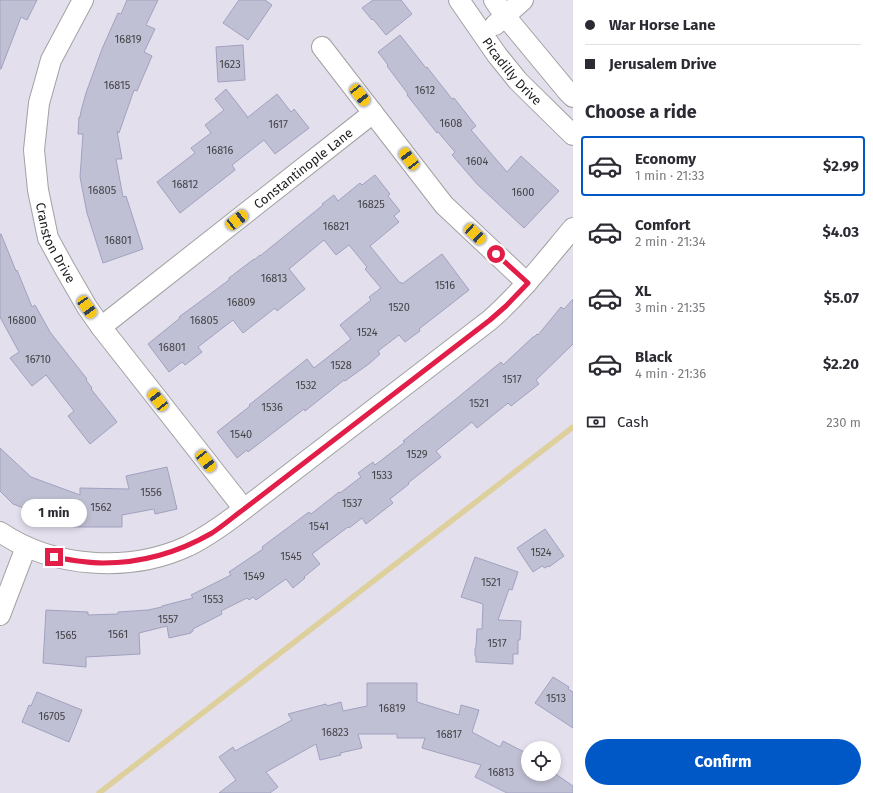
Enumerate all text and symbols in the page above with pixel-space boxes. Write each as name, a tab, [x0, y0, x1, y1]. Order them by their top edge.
text: War Horse Lane	[609, 16, 715, 34]
house number: 16819	[115, 33, 142, 46]
street label: Picadilly Drive	[480, 35, 545, 108]
text: Jerusalem Drive	[609, 55, 717, 73]
house number: 1623	[219, 58, 241, 71]
house number: 16815	[104, 79, 131, 92]
car	[348, 82, 372, 108]
house number: 1612	[415, 84, 435, 97]
text: Choose a ride	[585, 101, 697, 123]
house number: 1608	[440, 117, 462, 130]
house number: 1617	[268, 118, 288, 131]
street label: Constantinople Lane	[251, 125, 355, 212]
house number: 16816	[207, 144, 234, 157]
car	[397, 146, 421, 172]
icon: car	[587, 148, 623, 184]
text: Economy	[635, 150, 696, 168]
house number: 1604	[466, 155, 488, 168]
text: $2.99	[823, 157, 859, 175]
text: 1 min · 21:33	[635, 168, 704, 183]
house number: 16812	[172, 178, 198, 191]
house number: 16805	[88, 184, 117, 197]
house number: 1600	[512, 186, 534, 199]
house number: 16825	[357, 198, 385, 211]
street label: Cranston Drive	[33, 201, 79, 285]
car	[224, 208, 250, 232]
icon: car	[587, 214, 623, 250]
text: Comfort	[635, 216, 691, 234]
house number: 16821	[323, 220, 349, 233]
car	[462, 221, 488, 247]
text: $4.03	[822, 223, 859, 241]
house number: 16801	[104, 234, 132, 247]
text: 2 min · 21:34	[635, 234, 706, 249]
route start	[487, 245, 505, 263]
house number: 16813	[261, 272, 287, 285]
house number: 1516	[435, 279, 455, 292]
icon: car	[587, 280, 623, 316]
text: XL	[635, 282, 651, 300]
text: $5.07	[824, 289, 859, 307]
car	[75, 294, 99, 320]
house number: 16809	[227, 296, 255, 309]
text: 3 min · 21:35	[635, 300, 705, 315]
house number: 1520	[388, 301, 410, 314]
house number: 16800	[8, 314, 36, 327]
house number: 16805	[190, 314, 219, 327]
house number: 1524	[356, 326, 378, 339]
house number: 16801	[158, 341, 186, 354]
icon: car	[587, 346, 623, 382]
text: Black	[635, 348, 672, 366]
house number: 16710	[25, 353, 51, 366]
text: $2.20	[823, 355, 859, 373]
house number: 1528	[330, 359, 352, 372]
text: 4 min · 21:36	[635, 366, 706, 381]
house number: 1517	[502, 373, 522, 386]
house number: 1532	[295, 379, 317, 392]
car	[146, 387, 170, 413]
house number: 1521	[469, 397, 489, 410]
house number: 1536	[261, 401, 283, 414]
icon: cash	[585, 411, 607, 433]
text: Cash	[617, 413, 649, 431]
text: 230 m	[826, 415, 861, 430]
house number: 1540	[230, 428, 252, 441]
car	[194, 448, 218, 474]
house number: 1529	[406, 448, 428, 461]
house number: 1533	[371, 469, 393, 482]
house number: 1556	[140, 486, 162, 499]
house number: 1537	[342, 497, 362, 510]
callout: 1 min	[21, 499, 87, 527]
house number: 1562	[90, 501, 112, 514]
text: 1 min	[38, 505, 70, 520]
house number: 1541	[309, 520, 329, 533]
house number: 1524	[530, 546, 552, 559]
route end	[45, 548, 63, 566]
house number: 1545	[280, 550, 302, 563]
house number: 1549	[243, 570, 265, 583]
house number: 1521	[481, 576, 501, 589]
house number: 1553	[202, 593, 224, 606]
house number: 1557	[158, 613, 178, 626]
house number: 1561	[108, 628, 128, 641]
house number: 1565	[55, 629, 77, 642]
house number: 1517	[487, 637, 507, 650]
house number: 1513	[546, 692, 566, 705]
house number: 16819	[379, 702, 406, 715]
house number: 16705	[39, 710, 66, 723]
house number: 16823	[321, 726, 349, 739]
house number: 16817	[436, 728, 462, 741]
button: Confirm	[585, 739, 861, 785]
map controls	[521, 741, 561, 781]
button: locate	[521, 741, 561, 781]
house number: 16813	[488, 766, 514, 779]

